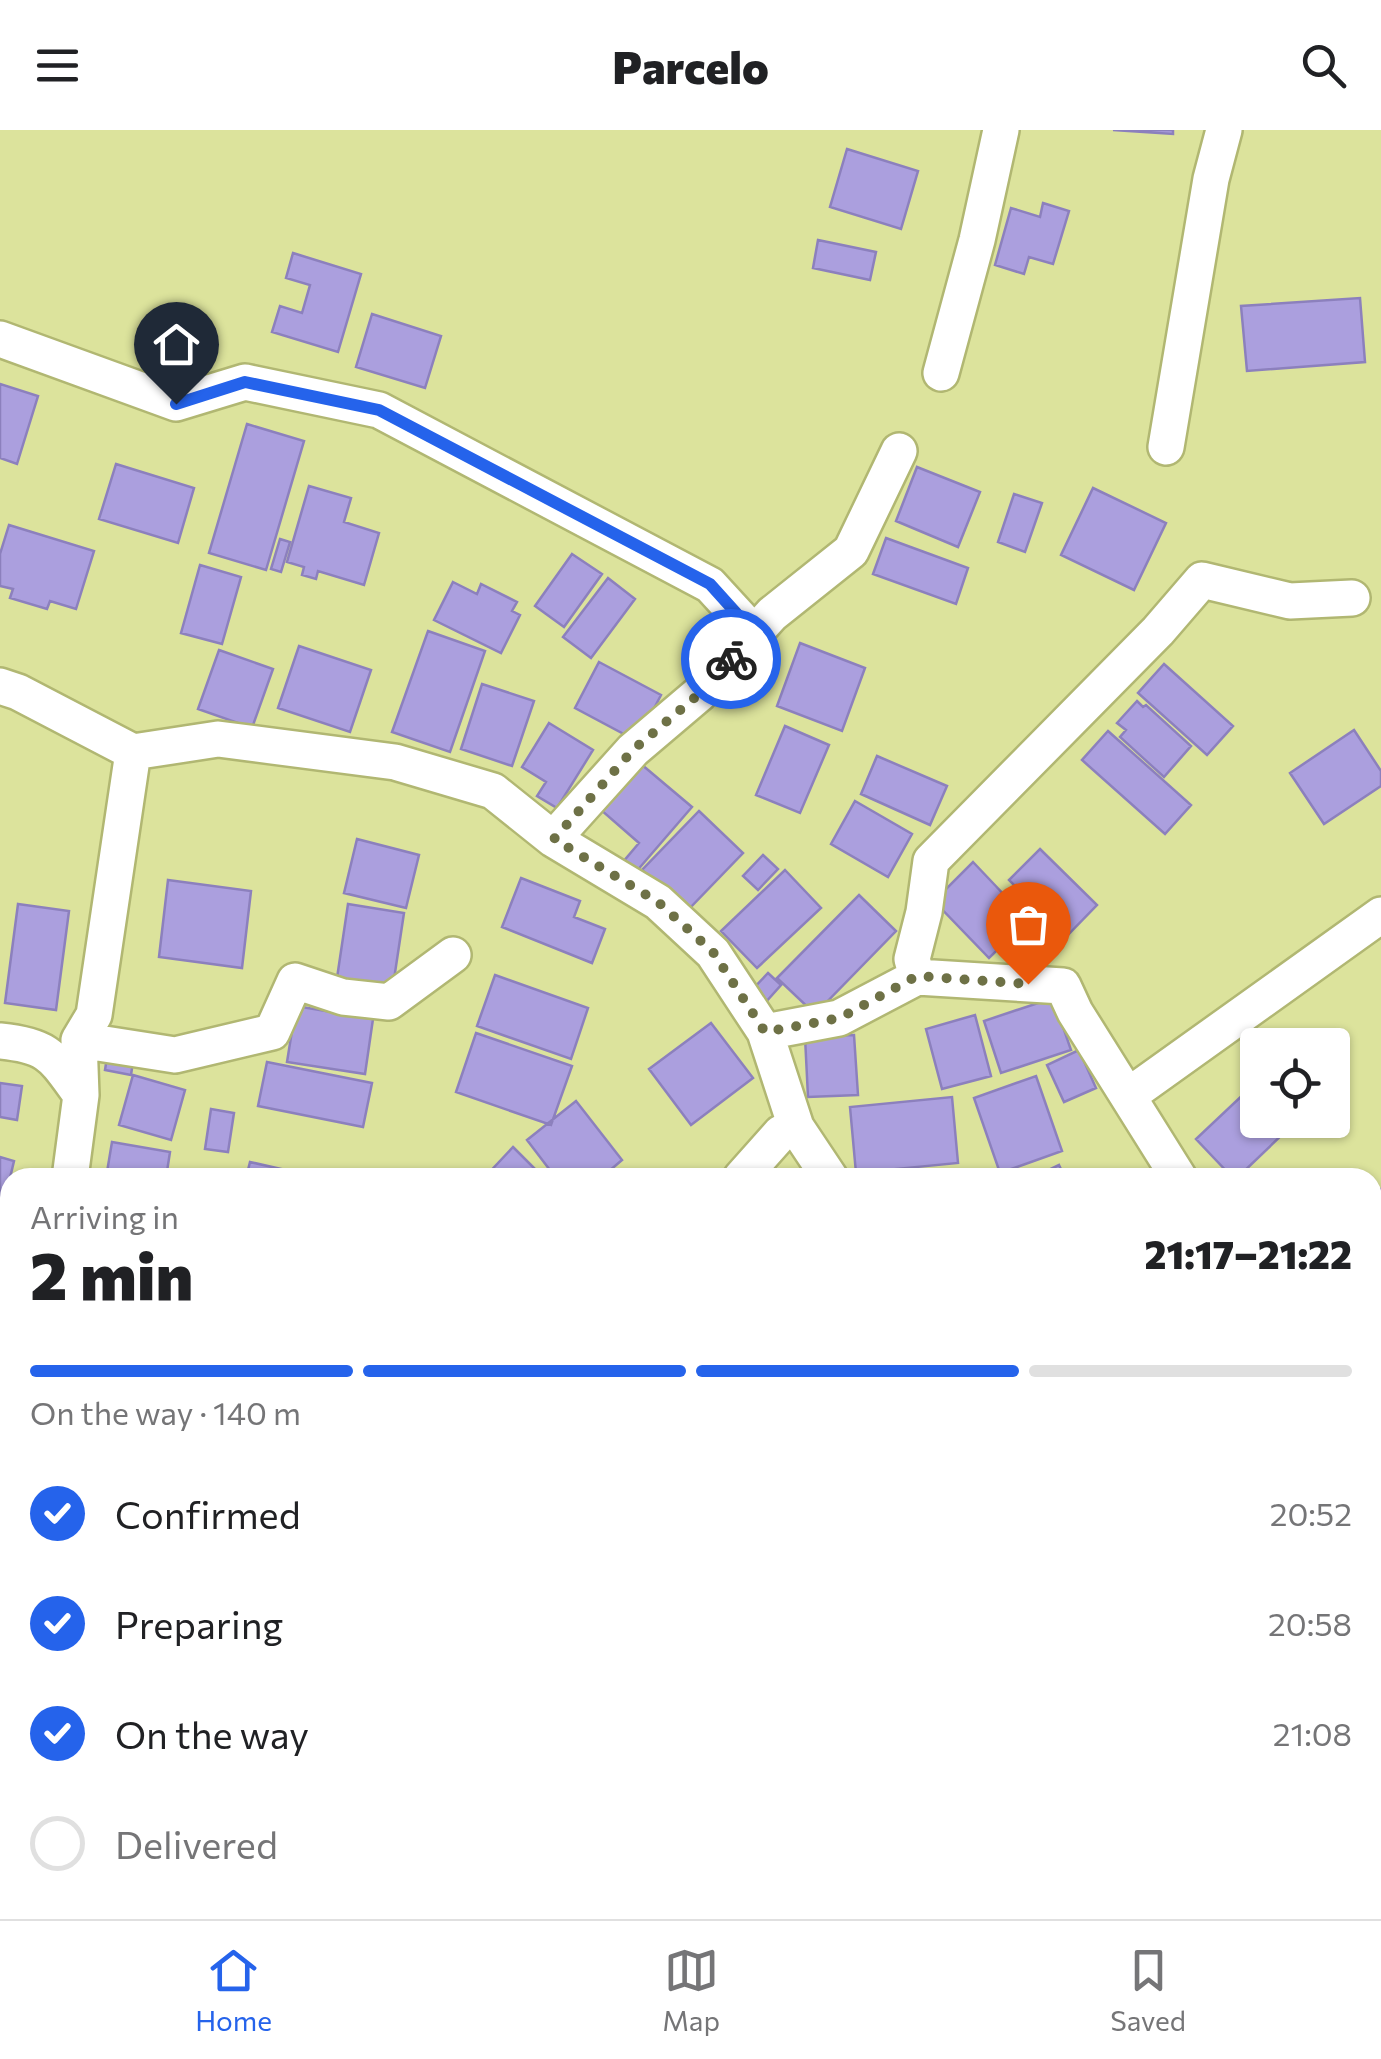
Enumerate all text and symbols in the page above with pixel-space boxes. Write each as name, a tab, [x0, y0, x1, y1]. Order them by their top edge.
icon: menu	[30, 38, 85, 93]
text: Parcelo	[612, 38, 769, 93]
icon: search	[1296, 38, 1351, 93]
pin	[134, 302, 219, 405]
icon: home	[149, 317, 204, 372]
courier	[681, 609, 781, 709]
icon: bike	[704, 632, 759, 687]
pin	[986, 882, 1071, 985]
icon: bag	[1001, 897, 1056, 952]
map controls	[1240, 1028, 1350, 1138]
button: locate	[1240, 1028, 1350, 1138]
text: Arriving in	[30, 1196, 179, 1236]
text: 21:17–21:22	[1145, 1230, 1352, 1277]
text: 2 min	[30, 1234, 193, 1313]
text: On the way · 140 m	[30, 1392, 301, 1432]
icon: check	[30, 1486, 85, 1541]
text: Confirmed	[115, 1490, 301, 1537]
text: 20:52	[1270, 1493, 1352, 1533]
icon: check	[30, 1596, 85, 1651]
text: Preparing	[115, 1600, 283, 1647]
text: 20:58	[1268, 1603, 1352, 1643]
icon: check	[30, 1706, 85, 1761]
text: On the way	[115, 1710, 309, 1757]
text: 21:08	[1273, 1713, 1352, 1753]
text: Delivered	[115, 1820, 278, 1867]
tab: Home	[195, 1943, 272, 2037]
tab: Map	[662, 1943, 720, 2037]
tab: Saved	[1110, 1943, 1186, 2037]

